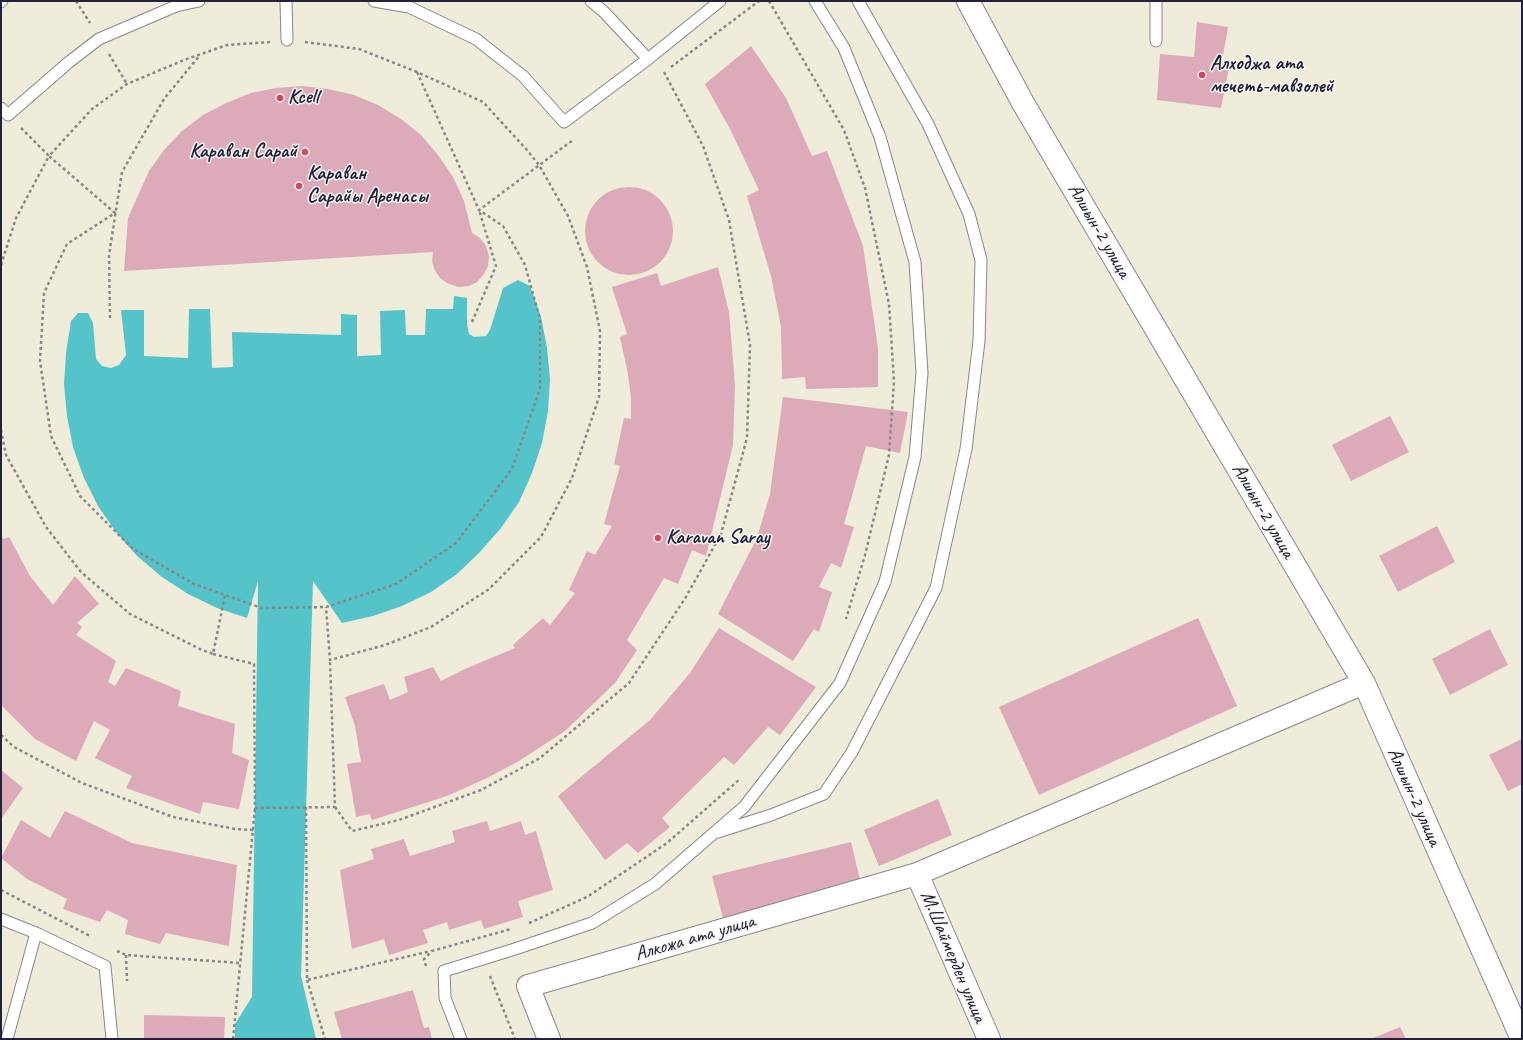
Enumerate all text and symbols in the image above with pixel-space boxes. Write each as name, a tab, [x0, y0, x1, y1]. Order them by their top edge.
place label: Алходжа ата мечеть-мавзолей	[1210, 52, 1333, 99]
marker: Алходжа ата мечеть-мавзолей	[1197, 70, 1207, 80]
place label: Kcell	[288, 86, 318, 110]
marker: Kcell	[275, 93, 285, 103]
place label: Караван Сарай	[189, 140, 297, 164]
marker: Караван Сарай	[300, 147, 310, 157]
place label: Караван Сарайы Аренасы	[307, 162, 428, 209]
street label: Алшын-2 улица	[1062, 179, 1136, 283]
marker: Караван Сарайы Аренасы	[294, 181, 304, 191]
street label: Алшын-2 улица	[1226, 459, 1300, 563]
place label: Karavan Saray	[666, 526, 770, 550]
marker: Karavan Saray	[653, 533, 663, 543]
street label: Алшын-2 улица	[1382, 744, 1446, 850]
street label: М.Шаймерден улица	[914, 888, 992, 1026]
street label: Алкожа ата улица	[632, 909, 758, 967]

